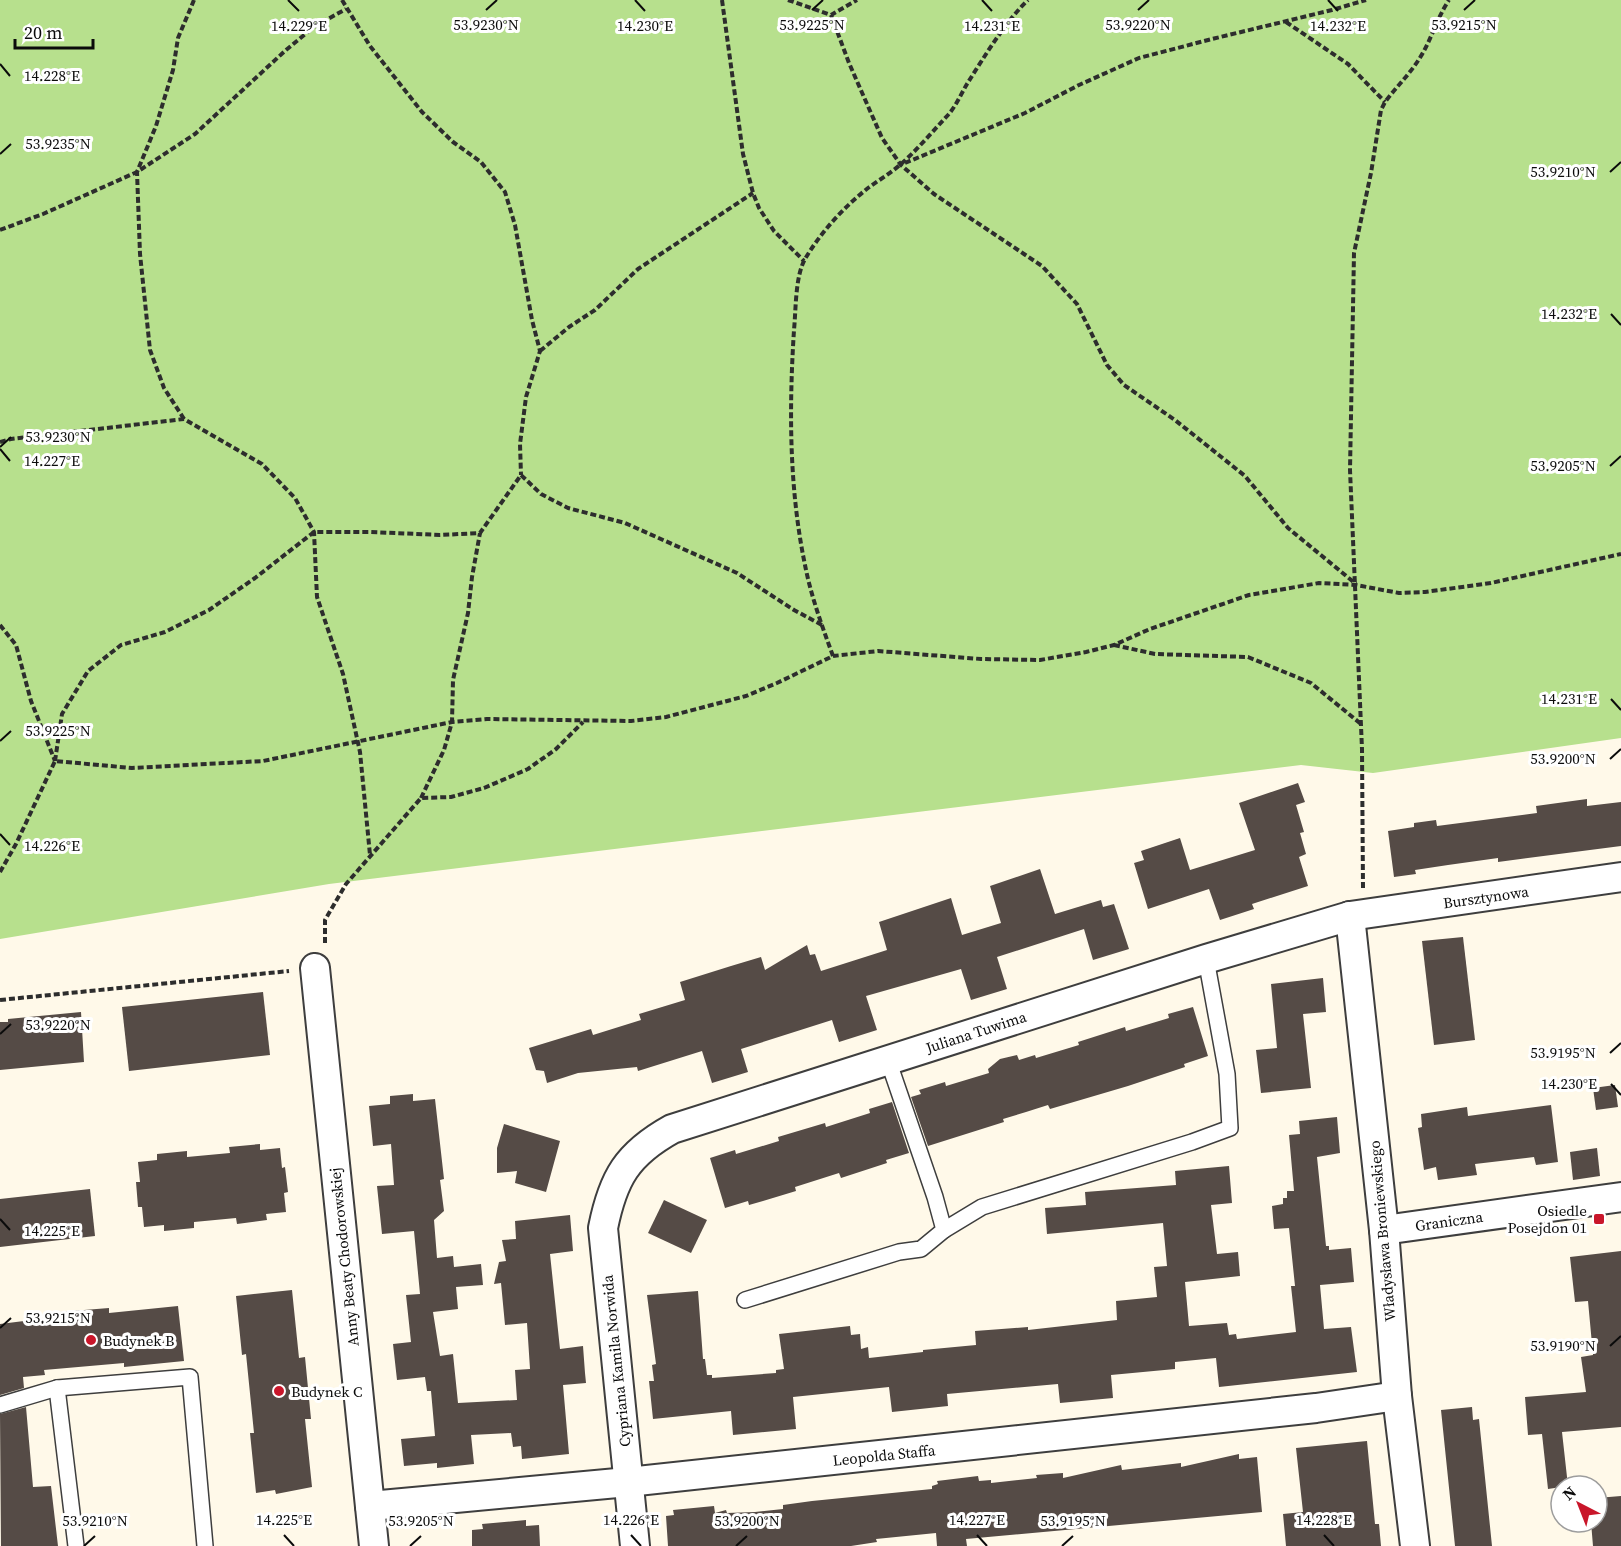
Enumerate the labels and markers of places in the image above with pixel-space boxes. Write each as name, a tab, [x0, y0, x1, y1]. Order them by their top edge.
place label: Osiedle Posejdon 01	[1508, 1200, 1587, 1238]
marker: Osiedle Posejdon 01	[1592, 1212, 1606, 1226]
place label: Budynek B	[103, 1330, 175, 1351]
marker: Budynek B	[84, 1333, 98, 1347]
place label: Budynek C	[291, 1381, 363, 1402]
marker: Budynek C	[272, 1384, 286, 1398]

